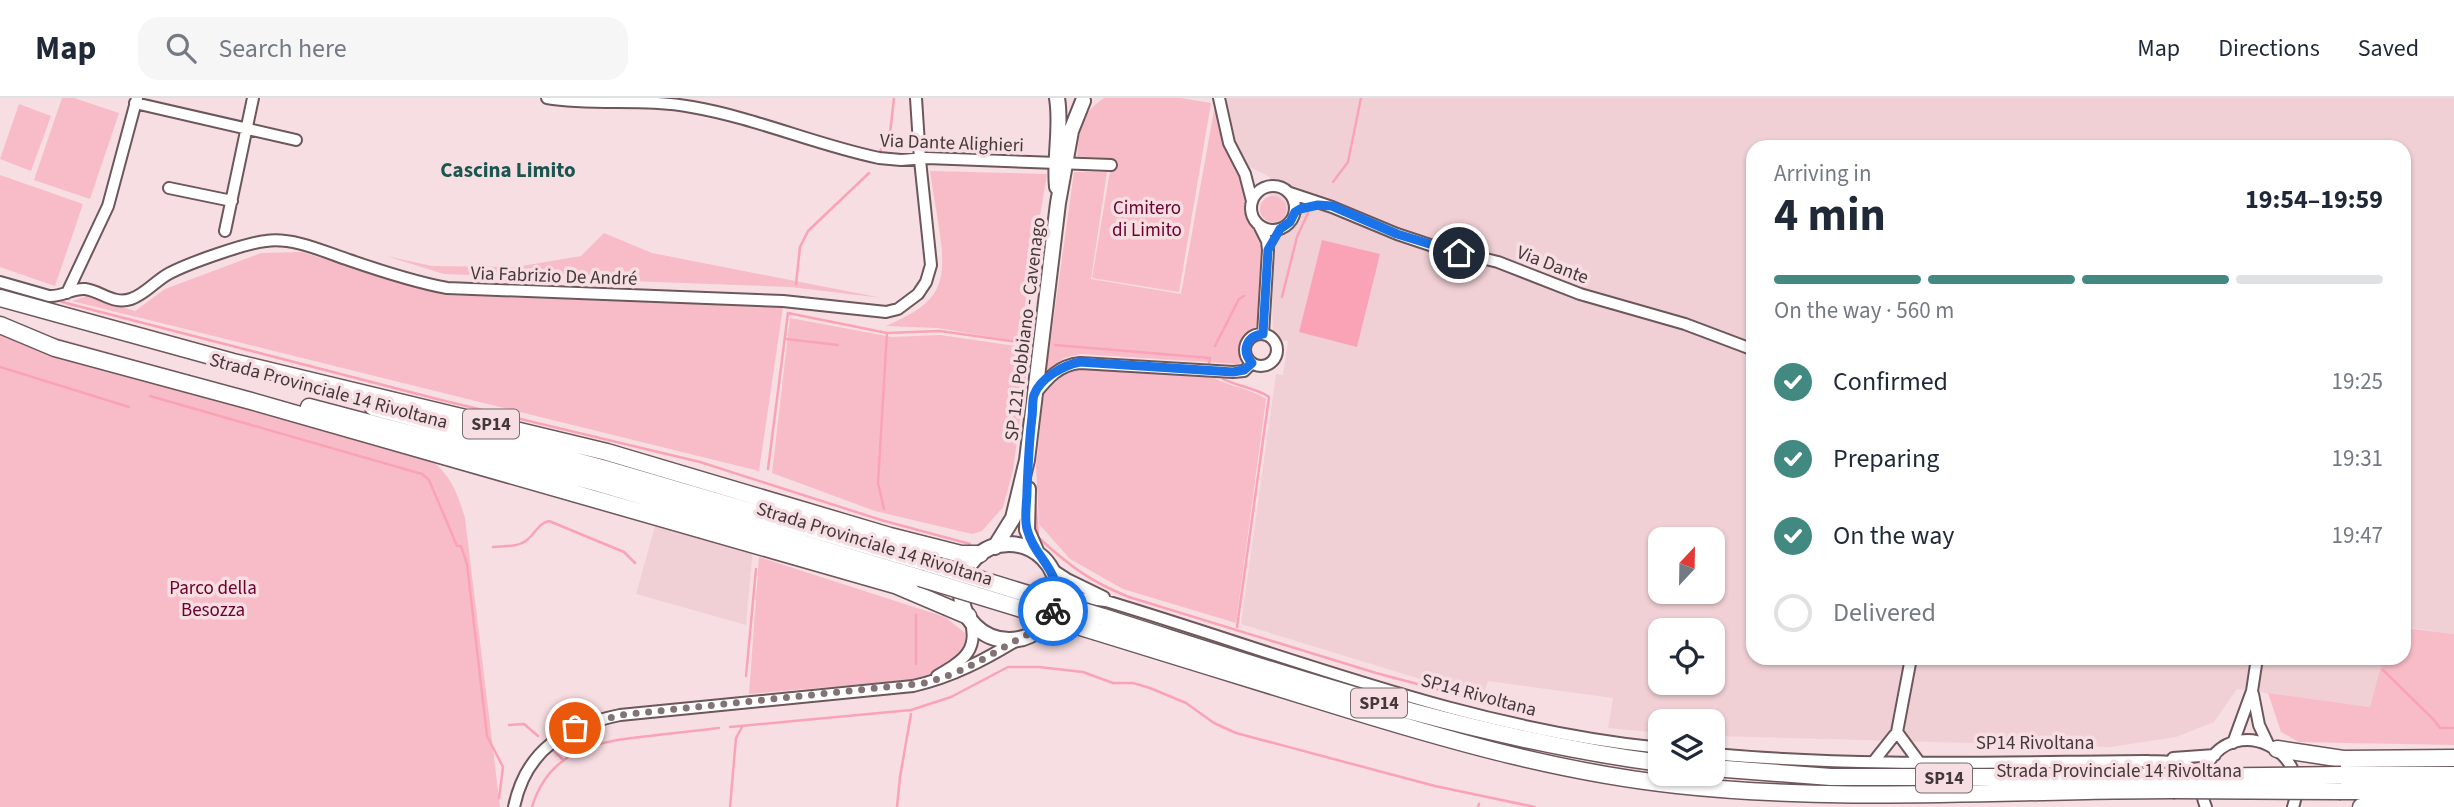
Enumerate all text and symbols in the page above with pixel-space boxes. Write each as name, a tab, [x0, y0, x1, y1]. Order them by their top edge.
search box	[138, 17, 628, 80]
text: Map	[35, 25, 96, 72]
icon: search	[162, 29, 200, 67]
text: Search here	[218, 30, 347, 67]
text: Map	[2137, 31, 2180, 66]
text: Directions	[2218, 31, 2320, 66]
text: Saved	[2358, 31, 2419, 66]
street label: Via Dante Alighieri	[880, 127, 1024, 160]
district label: Cascina Limito	[440, 155, 576, 185]
text: Arriving in	[1774, 157, 1872, 190]
text: 19:54–19:59	[2245, 181, 2383, 218]
text: 4 min	[1774, 183, 1886, 248]
park label: Cimitero di Limito	[1112, 195, 1182, 244]
street label: SP 121 Pobbiano - Cavenago	[998, 216, 1053, 443]
pin	[1429, 223, 1489, 283]
icon: home	[1440, 234, 1478, 272]
street label: Via Dante	[1513, 239, 1592, 291]
street label: Via Fabrizio De André	[470, 260, 638, 293]
text: On the way · 560 m	[1774, 294, 1954, 327]
street label: Strada Provinciale 14 Rivoltana	[206, 347, 451, 436]
icon: check	[1774, 363, 1812, 401]
text: Confirmed	[1833, 363, 1948, 400]
text: 19:25	[2332, 365, 2383, 398]
road number: SP14	[463, 410, 519, 438]
icon: check	[1774, 440, 1812, 478]
text: Preparing	[1833, 440, 1939, 477]
text: 19:31	[2332, 442, 2383, 475]
street label: Strada Provinciale 14 Rivoltana	[753, 496, 996, 593]
icon: check	[1774, 517, 1812, 555]
text: On the way	[1833, 517, 1954, 554]
text: 19:47	[2332, 519, 2383, 552]
north arrow	[1648, 527, 1726, 604]
map controls	[1648, 527, 1725, 786]
park label: Parco della Besozza	[169, 575, 257, 624]
courier	[1018, 576, 1088, 646]
icon: bike	[1034, 592, 1072, 630]
text: Delivered	[1833, 594, 1936, 631]
button: locate	[1648, 618, 1725, 695]
street label: SP14 Rivoltana	[1418, 667, 1539, 724]
road number: SP14	[1351, 688, 1407, 718]
pin	[545, 698, 605, 758]
icon: bag	[556, 709, 594, 747]
button: layers	[1648, 709, 1725, 786]
street label: SP14 Rivoltana	[1976, 730, 2094, 757]
street label: Strada Provinciale 14 Rivoltana	[1996, 758, 2242, 785]
road number: SP14	[1916, 764, 1972, 792]

